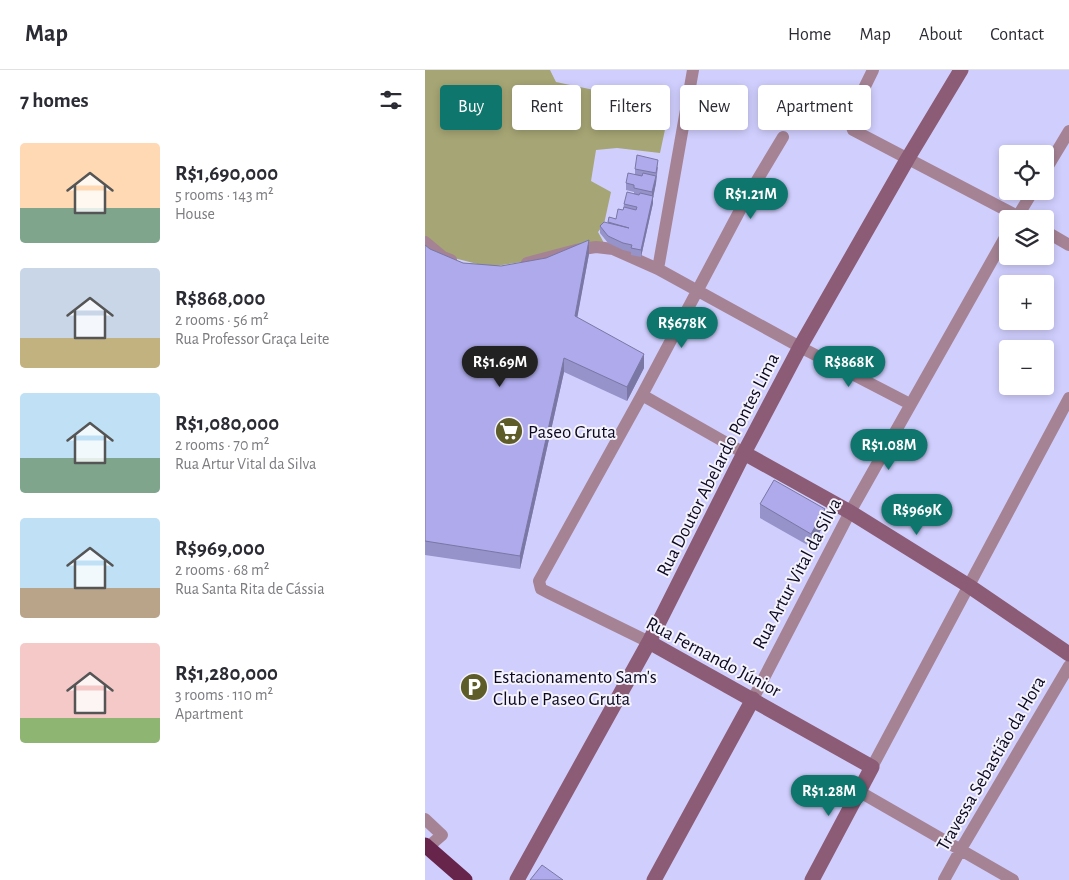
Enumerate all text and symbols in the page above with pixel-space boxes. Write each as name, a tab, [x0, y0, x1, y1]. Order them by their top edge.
text: Map	[25, 22, 68, 46]
text: Home	[788, 26, 831, 44]
text: Map	[859, 26, 891, 44]
text: About	[919, 26, 962, 44]
text: Contact	[990, 26, 1044, 44]
chip: Buy	[440, 85, 502, 130]
chip: Rent	[512, 85, 581, 130]
chip: Filters	[591, 85, 670, 130]
chip: New	[680, 85, 748, 130]
chip: Apartment	[758, 85, 871, 130]
icon: filters	[377, 86, 405, 114]
text: 7 homes	[20, 90, 89, 111]
map controls	[999, 145, 1054, 395]
button: locate	[999, 145, 1054, 200]
icon: home	[60, 163, 120, 223]
text: R$1,690,000	[175, 163, 278, 184]
pin: R$1.21M	[705, 178, 797, 220]
text: R$1.21M	[725, 186, 777, 202]
text: 5 rooms · 143 m²	[175, 187, 274, 203]
text: House	[175, 206, 215, 222]
button: layers	[999, 210, 1054, 265]
button: +	[999, 275, 1054, 330]
icon: home	[60, 288, 120, 348]
text: R$868,000	[175, 288, 265, 309]
pin: R$678K	[641, 306, 723, 349]
text: 2 rooms · 56 m²	[175, 312, 269, 328]
text: R$678K	[658, 315, 706, 331]
text: Rua Professor Graça Leite	[175, 331, 329, 347]
button: −	[999, 340, 1054, 395]
pin: R$1.69M	[454, 346, 546, 388]
pin: R$868K	[808, 346, 890, 388]
street label: Rua Doutor Abelardo Pontes Lima	[654, 350, 783, 579]
text: R$1.69M	[473, 354, 527, 370]
text: R$868K	[824, 354, 874, 370]
icon: home	[60, 413, 120, 473]
text: R$1,080,000	[175, 413, 279, 434]
supermarket icon: Paseo Gruta	[494, 416, 524, 446]
place label: Paseo Gruta	[528, 423, 616, 442]
pin: R$1.08M	[843, 428, 935, 471]
text: 2 rooms · 70 m²	[175, 437, 269, 453]
text: R$1.08M	[861, 437, 917, 453]
text: Rua Artur Vital da Silva	[175, 456, 317, 472]
pin: R$969K	[876, 494, 958, 536]
street label: Rua Artur Vital da Silva	[749, 495, 845, 652]
text: R$969K	[892, 502, 942, 518]
icon: home	[60, 538, 120, 598]
text: R$969,000	[175, 538, 265, 559]
text: 2 rooms · 68 m²	[175, 562, 269, 578]
text: Rua Santa Rita de Cássia	[175, 581, 325, 597]
street label: Rua Fernando Júnior	[643, 614, 784, 701]
icon: home	[60, 663, 120, 723]
text: R$1,280,000	[175, 663, 278, 684]
place label: Estacionamento Sam's Club e Paseo Gruta	[493, 668, 657, 709]
parking icon: Estacionamento Sam's Club e Paseo Gruta	[459, 672, 489, 702]
street label: Travessa Sebastião da Hora	[934, 673, 1049, 854]
text: 3 rooms · 110 m²	[175, 687, 273, 703]
text: Apartment	[175, 706, 243, 722]
pin: R$1.28M	[783, 774, 875, 817]
text: R$1.28M	[802, 783, 856, 799]

